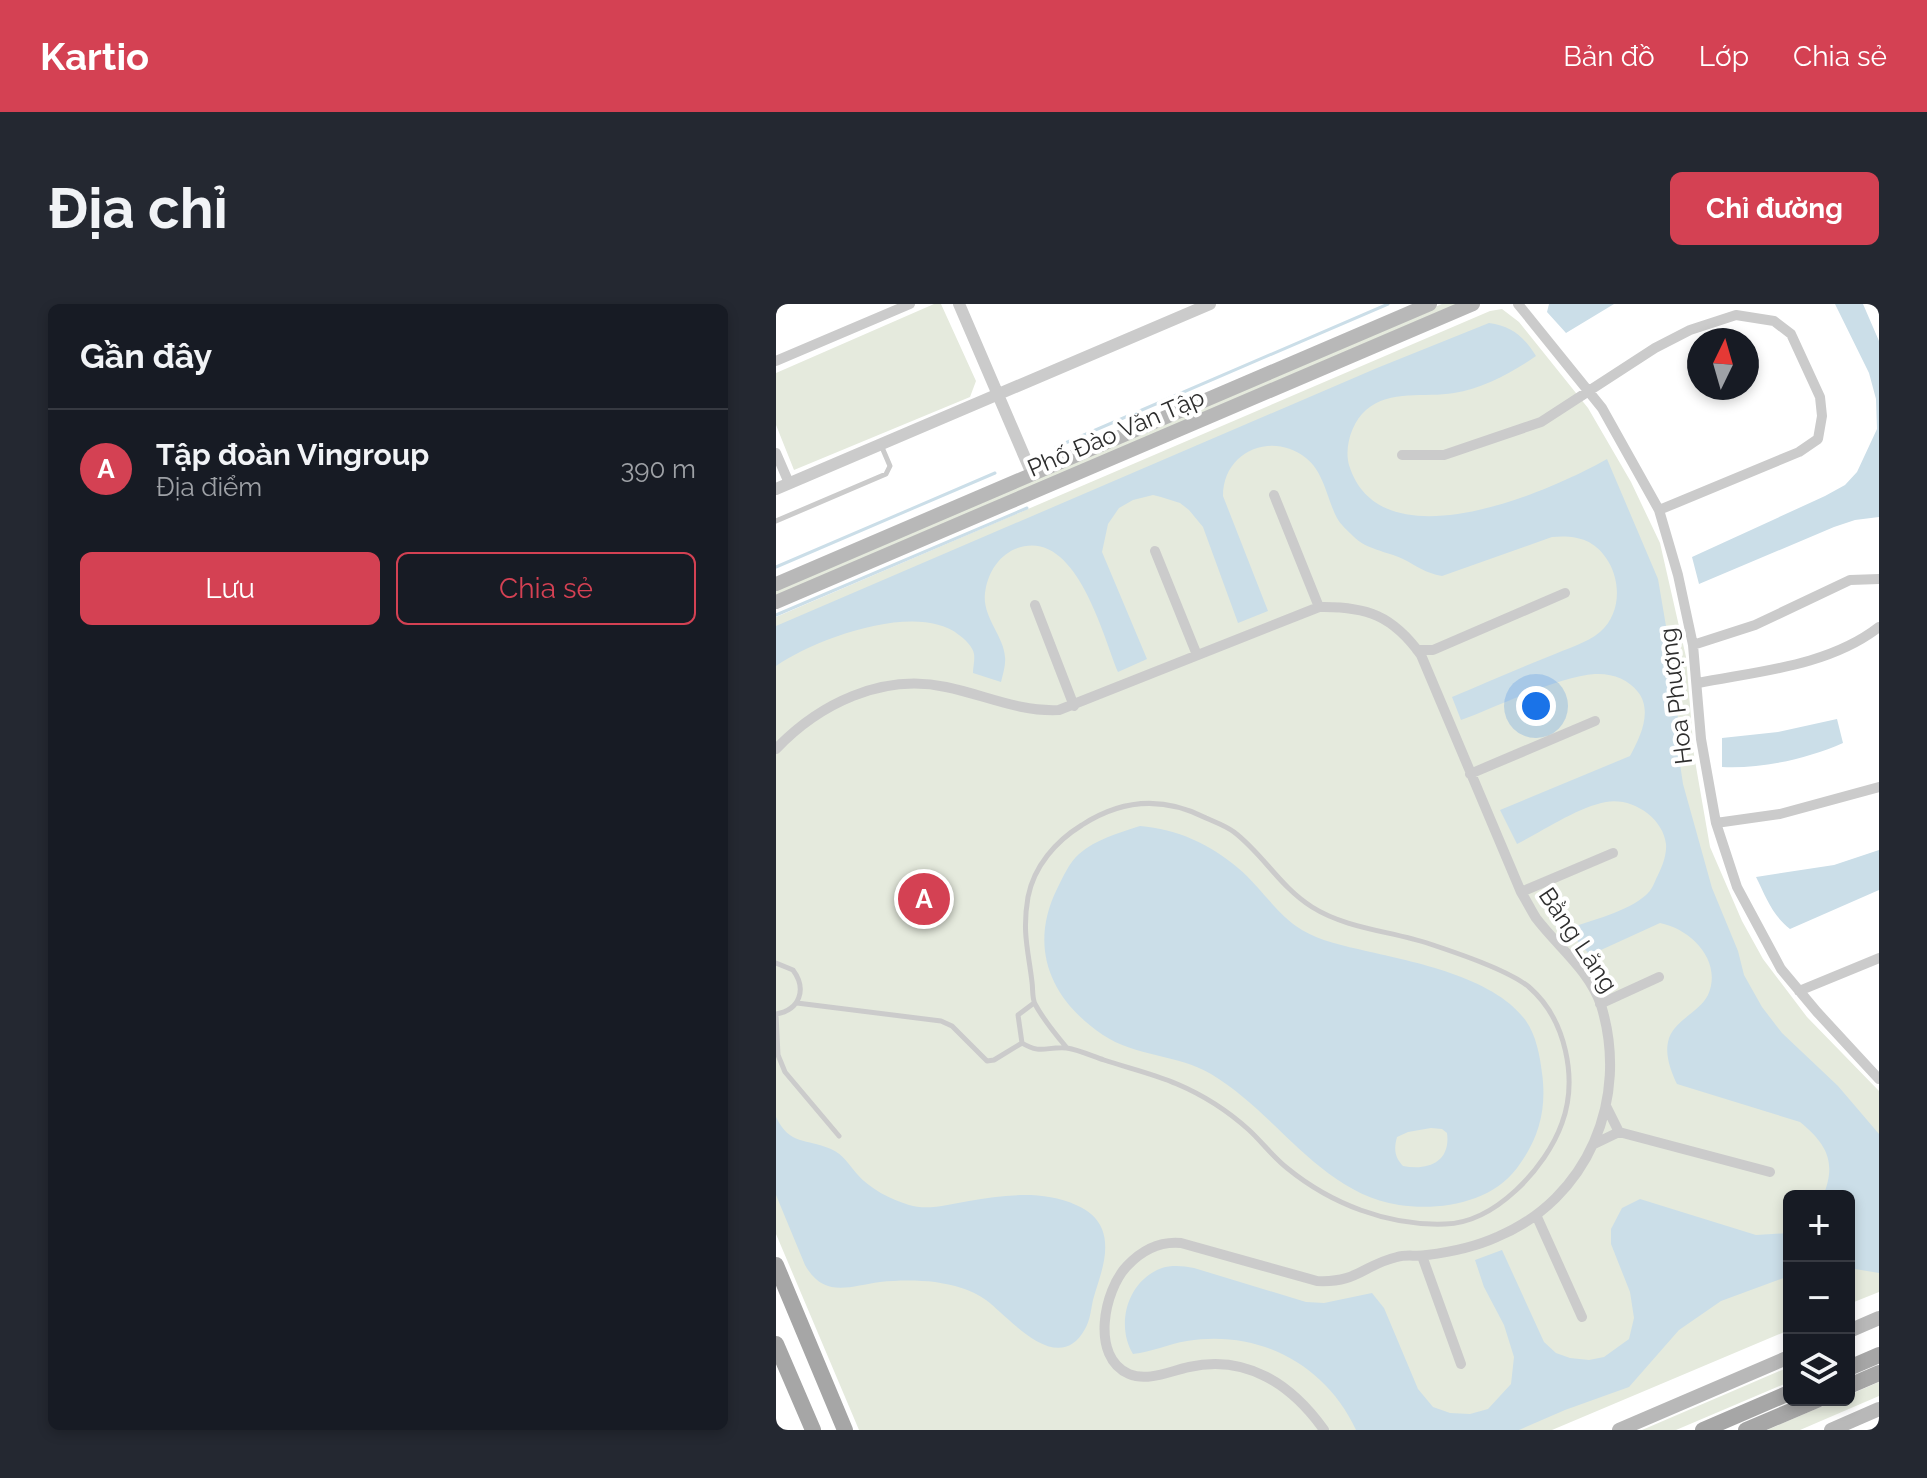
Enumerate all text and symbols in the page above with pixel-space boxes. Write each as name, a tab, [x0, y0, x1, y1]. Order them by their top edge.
text: Kartio	[40, 34, 149, 79]
text: Bản đồ	[1563, 40, 1655, 73]
text: Lớp	[1699, 40, 1749, 73]
text: Chia sẻ	[1793, 40, 1887, 73]
button: Chỉ đường	[1670, 172, 1879, 245]
text: Địa chỉ	[48, 175, 228, 241]
north arrow	[1687, 328, 1759, 400]
text: Gần đây	[80, 336, 212, 376]
street label: Phố Đào Văn Tập	[1023, 382, 1209, 483]
text: Tập đoàn Vingroup	[156, 437, 429, 472]
text: A	[97, 454, 115, 484]
text: 390 m	[620, 454, 696, 484]
text: Địa điểm	[156, 472, 262, 502]
button: Lưu	[80, 552, 380, 625]
button: Chia sẻ	[396, 552, 696, 625]
street label: Hoa Phượng	[1653, 626, 1698, 766]
your location	[1516, 686, 1556, 726]
pin: A	[898, 869, 950, 929]
street label: Bằng Lăng	[1533, 882, 1624, 998]
map controls	[1783, 1190, 1855, 1406]
button: +	[1783, 1190, 1855, 1262]
button: −	[1783, 1262, 1855, 1334]
button: layers	[1783, 1334, 1855, 1406]

